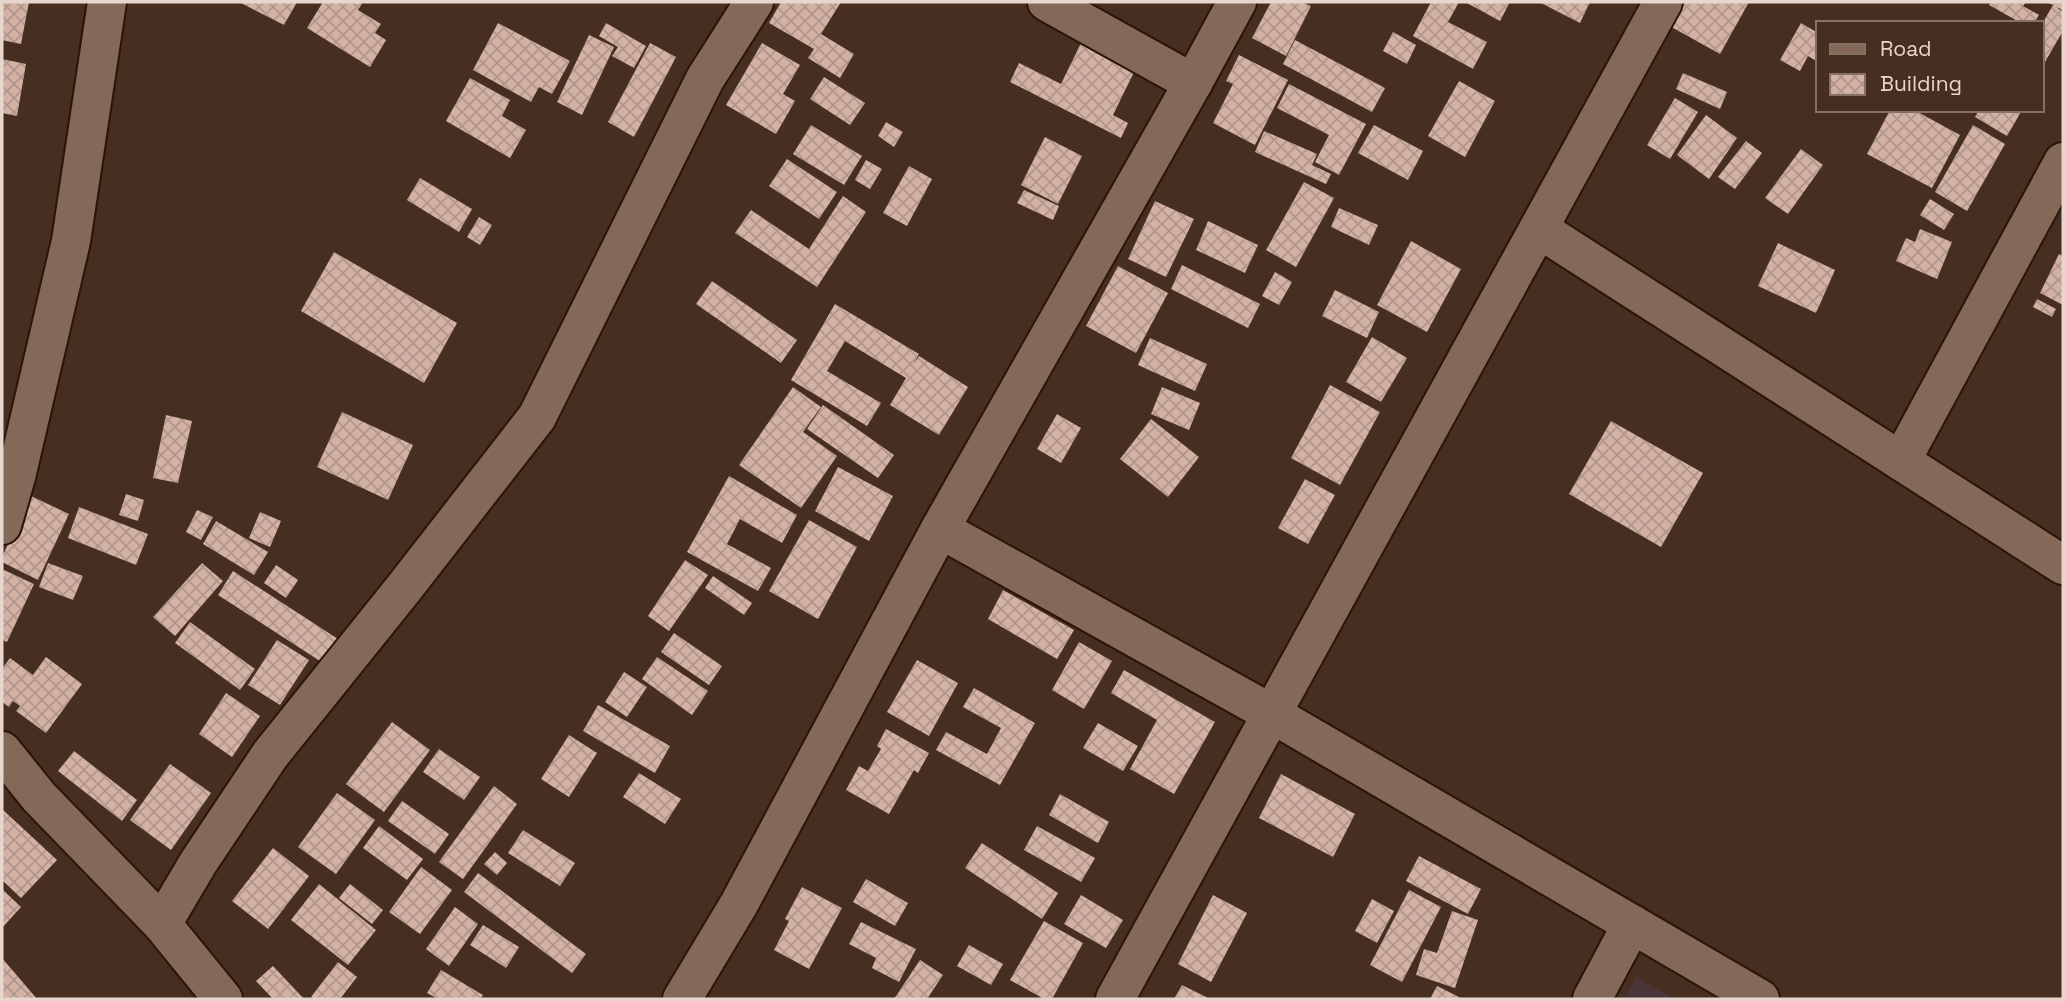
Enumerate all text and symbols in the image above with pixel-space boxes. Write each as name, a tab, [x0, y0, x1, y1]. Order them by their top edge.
legend	[1816, 21, 2044, 112]
text: Road	[1880, 35, 1932, 62]
text: Building	[1880, 70, 1962, 97]

